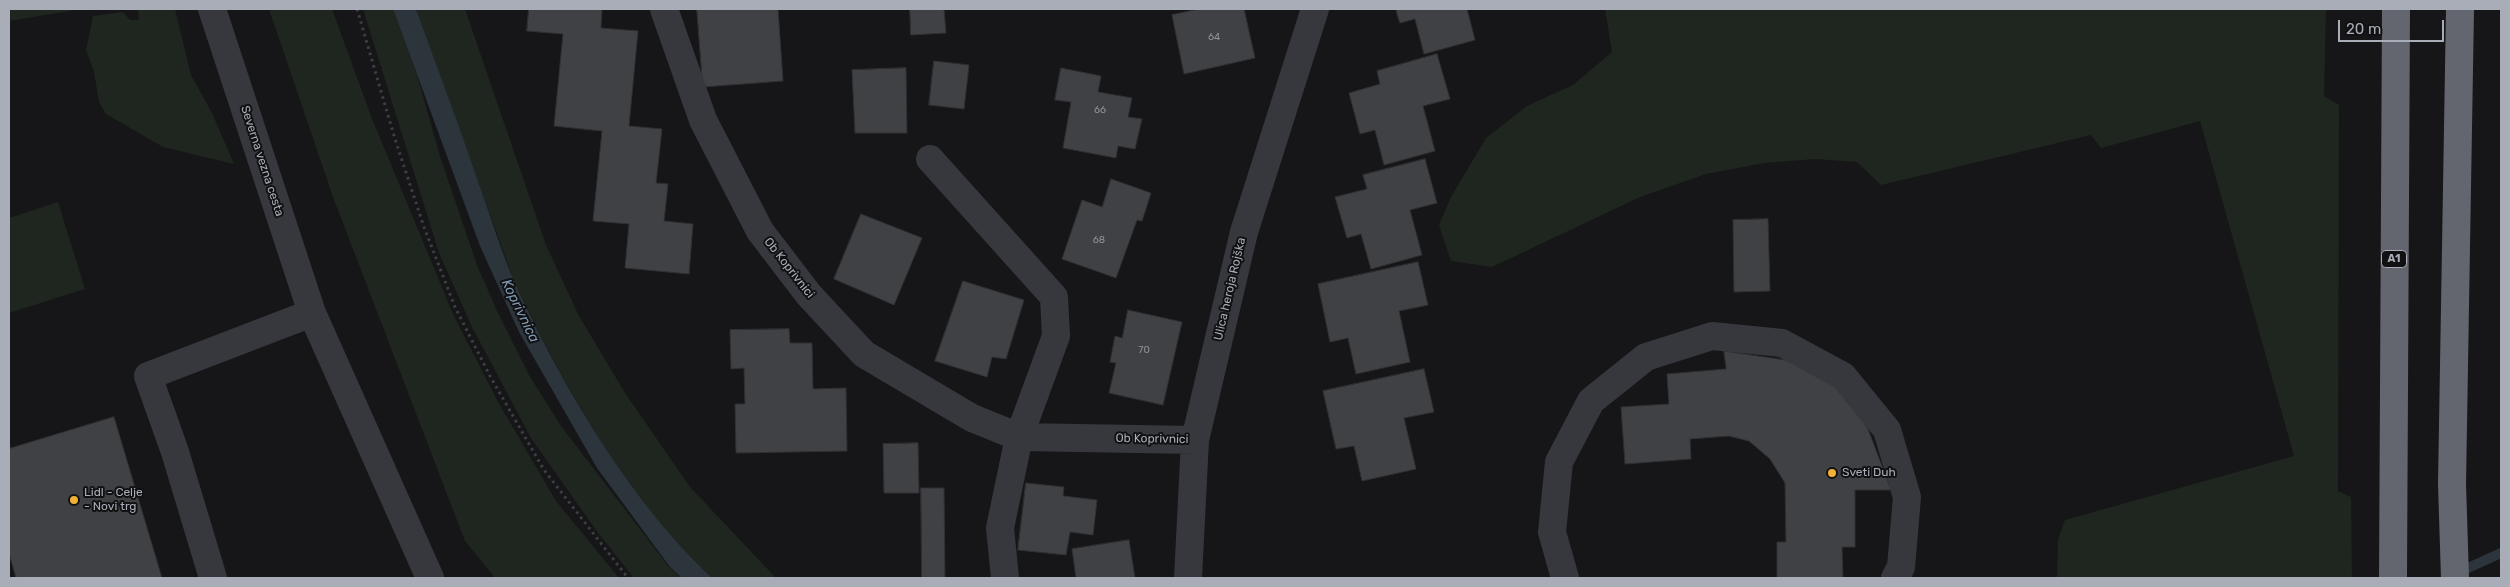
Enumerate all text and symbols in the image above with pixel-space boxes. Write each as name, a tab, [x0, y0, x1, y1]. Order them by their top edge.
scale bar	[2340, 10, 2446, 42]
text: 20 m	[2346, 20, 2381, 38]
house number: 64	[1208, 31, 1220, 43]
street label: Severna vezna cesta	[237, 104, 287, 218]
house number: 66	[1094, 104, 1106, 116]
house number: 68	[1093, 234, 1105, 246]
street label: Ob Koprivnici	[761, 235, 817, 301]
street label: Ulica heroja Rojška	[1211, 236, 1249, 342]
road number: A1	[2382, 250, 2406, 268]
water label: Koprivnica	[497, 277, 543, 345]
house number: 70	[1138, 344, 1150, 356]
street label: Ob Koprivnici	[1115, 431, 1189, 447]
place label: Sveti Duh	[1842, 466, 1896, 480]
marker: Sveti Duh	[1826, 467, 1838, 479]
place label: Lidl - Celje - Novi trg	[84, 486, 143, 514]
marker: Lidl - Celje - Novi trg	[68, 494, 80, 506]

